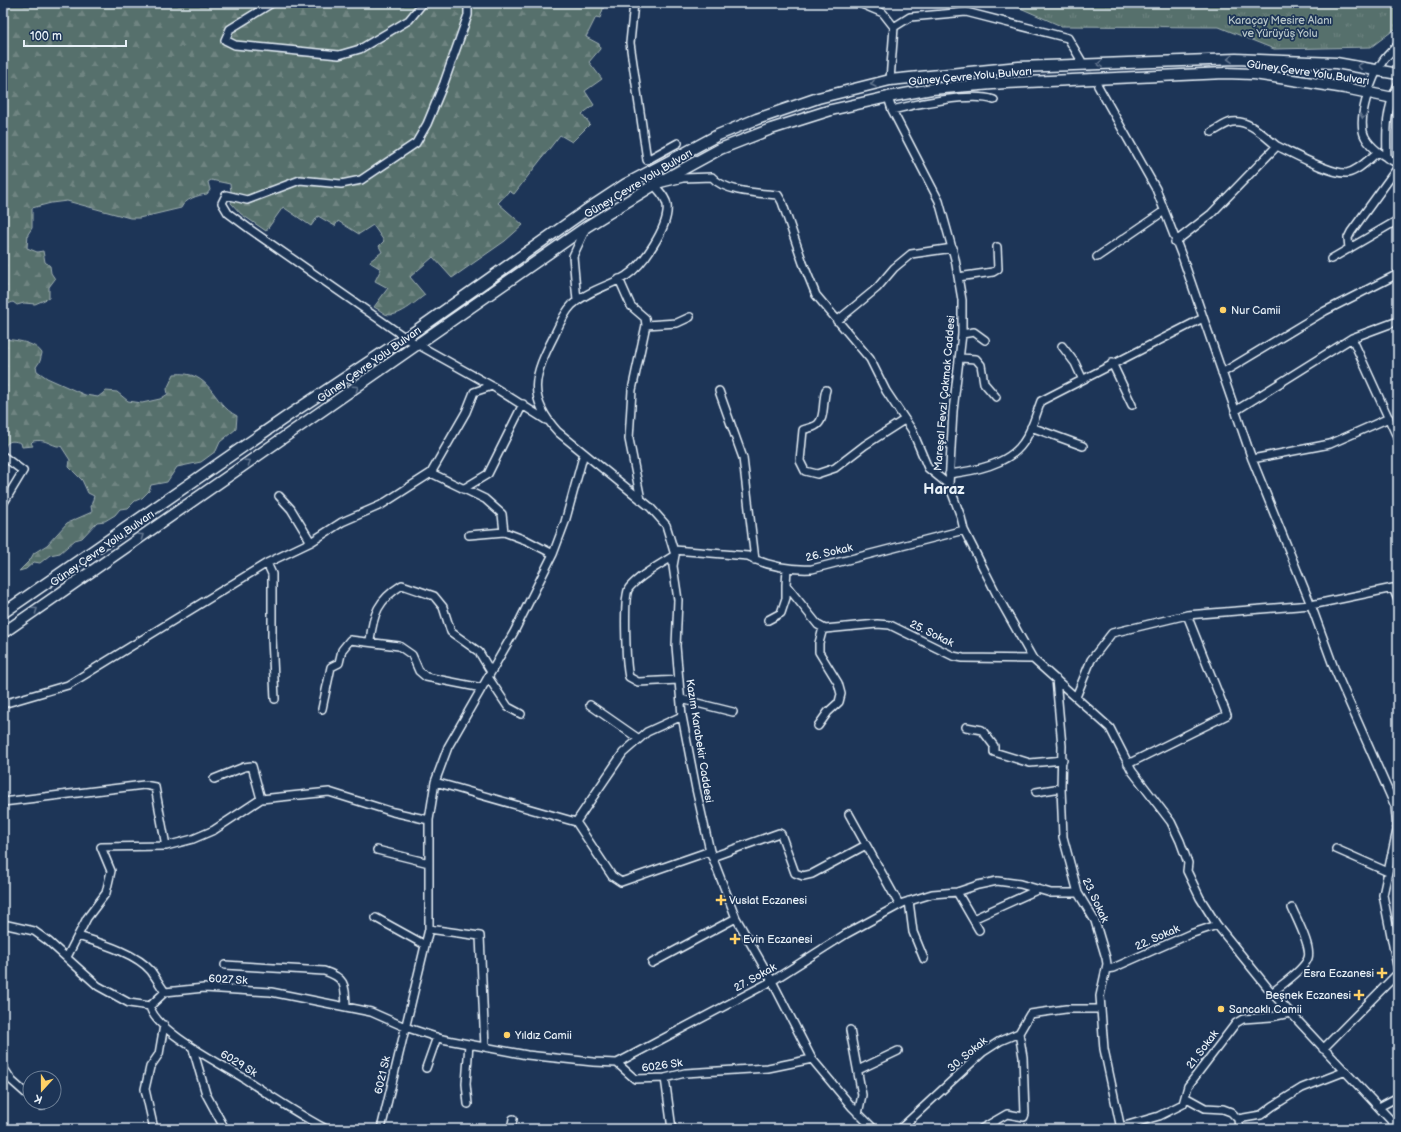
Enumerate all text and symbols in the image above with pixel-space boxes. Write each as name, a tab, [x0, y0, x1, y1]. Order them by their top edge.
park label: Karaçay Mesire Alanı ve Yürüyüş Yolu	[1228, 14, 1332, 40]
scale bar	[24, 22, 126, 48]
text: 100 m	[30, 29, 62, 44]
one-way arrow	[1227, 55, 1233, 63]
street label: Güney Çevre Yolu Bulvarı	[1246, 57, 1370, 88]
one-way arrow	[1097, 60, 1103, 69]
one-way arrow	[1357, 62, 1363, 71]
street label: Güney Çevre Yolu Bulvarı	[908, 65, 1032, 88]
one-way arrow	[870, 79, 877, 88]
one-way arrow	[1359, 113, 1368, 120]
street label: Güney Çevre Yolu Bulvarı	[582, 146, 695, 221]
place label: Nur Camii	[1231, 304, 1281, 317]
marker: Nur Camii	[1218, 305, 1228, 315]
street label: Mareşal Fevzi Çakmak Caddesi	[931, 315, 958, 471]
street label: Güney Çevre Yolu Bulvarı	[315, 324, 424, 405]
one-way arrow	[351, 386, 358, 393]
one-way arrow	[244, 459, 251, 467]
district label: Haraz	[923, 480, 965, 499]
street label: Güney Çevre Yolu Bulvarı	[48, 508, 157, 589]
one-way arrow	[137, 534, 144, 541]
street label: 26. Sokak	[804, 541, 854, 564]
one-way arrow	[31, 607, 38, 615]
street label: 25. Sokak	[908, 617, 956, 650]
street label: Kazım Karabekir Caddesi	[683, 678, 716, 804]
street label: 23. Sokak	[1080, 876, 1112, 925]
place label: Vuslat Eczanesi	[729, 894, 807, 907]
marker: Vuslat Eczanesi	[716, 895, 726, 905]
street label: 22. Sokak	[1133, 922, 1182, 953]
place label: Evin Eczanesi	[743, 933, 812, 946]
marker: Evin Eczanesi	[730, 934, 740, 944]
street label: 27. Sokak	[732, 960, 779, 994]
place label: Esra Eczanesi	[1303, 967, 1374, 980]
marker: Esra Eczanesi	[1377, 968, 1387, 978]
street label: 6027 Sk	[208, 972, 249, 987]
place label: Beşnek Eczanesi	[1265, 989, 1351, 1002]
marker: Beşnek Eczanesi	[1354, 990, 1364, 1000]
place label: Sancaklı Camii	[1229, 1003, 1302, 1016]
marker: Sancaklı Camii	[1216, 1004, 1226, 1014]
street label: 21. Sokak	[1184, 1027, 1222, 1071]
place label: Yıldız Camii	[514, 1029, 572, 1042]
marker: Yıldız Camii	[502, 1030, 512, 1040]
street label: 30. Sokak	[945, 1034, 990, 1075]
street label: 6029 Sk	[218, 1047, 260, 1080]
street label: 6021 Sk	[372, 1054, 393, 1095]
street label: 6026 Sk	[641, 1056, 684, 1075]
north arrow	[22, 1070, 62, 1110]
text: K	[32, 1091, 44, 1106]

